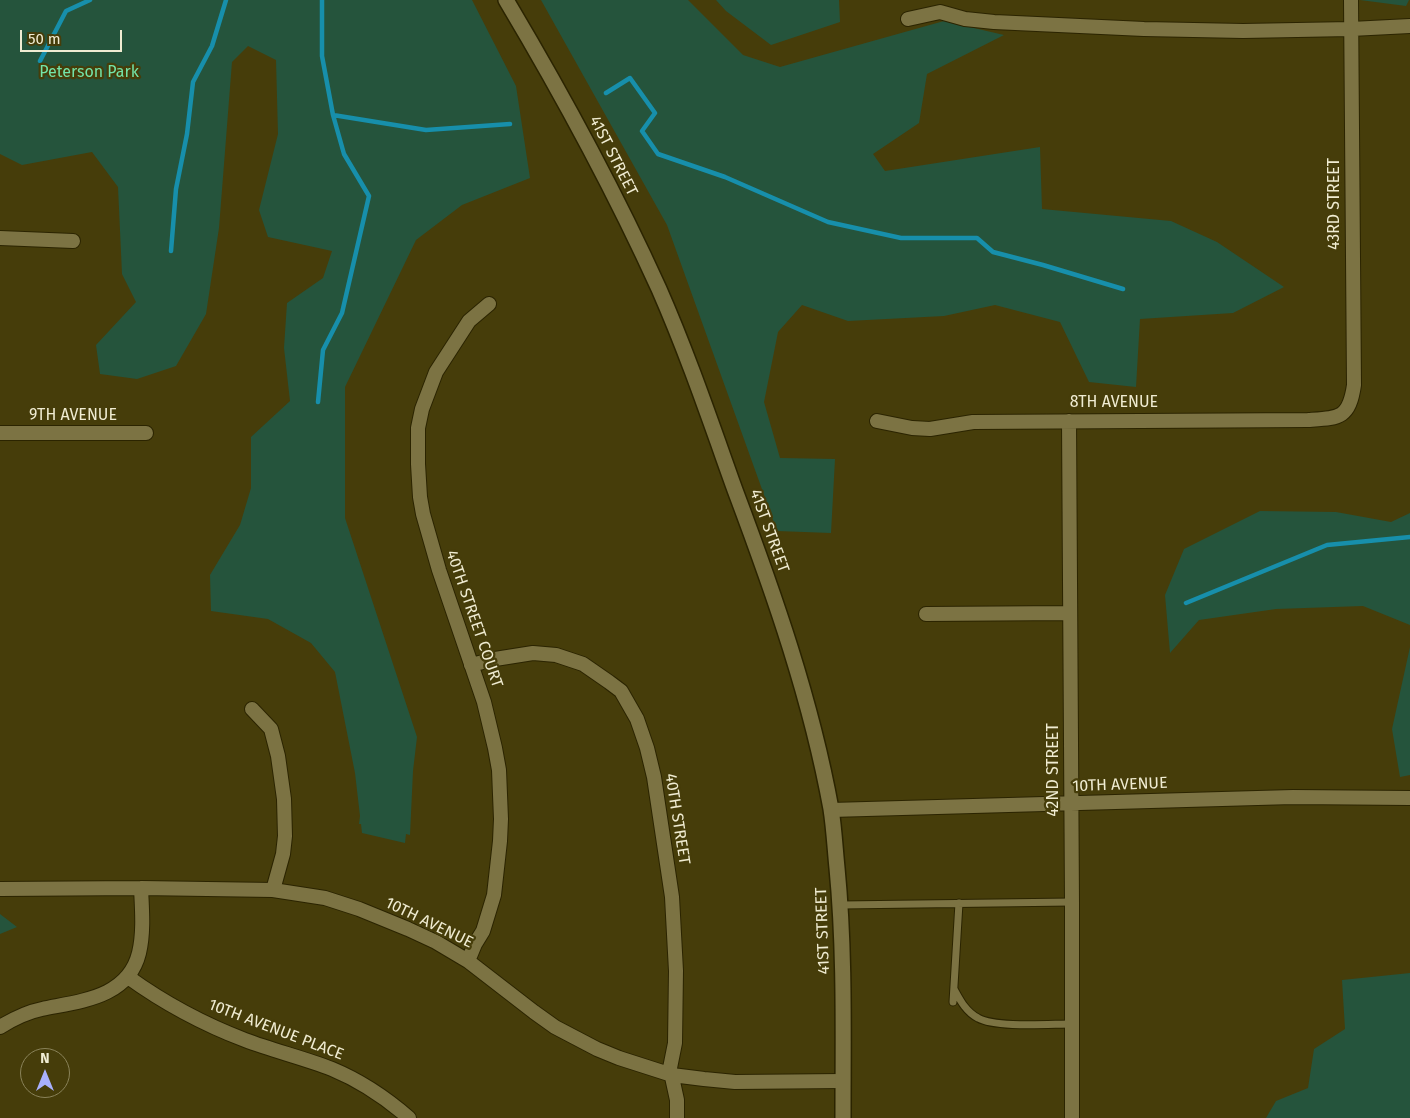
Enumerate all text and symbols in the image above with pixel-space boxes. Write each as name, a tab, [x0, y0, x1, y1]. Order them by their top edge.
scale bar	[22, 20, 125, 52]
text: 50 m	[28, 30, 61, 48]
park label: Peterson Park	[39, 63, 139, 83]
street label: 41ST STREET	[585, 113, 641, 199]
street label: 43RD STREET	[1325, 158, 1345, 250]
street label: 8TH AVENUE	[1070, 393, 1158, 413]
street label: 9TH AVENUE	[29, 406, 117, 426]
street label: 41ST STREET	[745, 487, 793, 575]
street label: 40TH STREET COURT	[441, 548, 507, 690]
street label: 42ND STREET	[1044, 723, 1064, 817]
street label: 40TH STREET	[660, 772, 694, 866]
street label: 10TH AVENUE	[1072, 774, 1168, 796]
street label: 41ST STREET	[812, 887, 834, 975]
street label: 10TH AVENUE	[382, 893, 476, 953]
street label: 10TH AVENUE PLACE	[206, 995, 346, 1065]
north arrow	[20, 1048, 70, 1098]
text: N	[40, 1050, 50, 1067]

